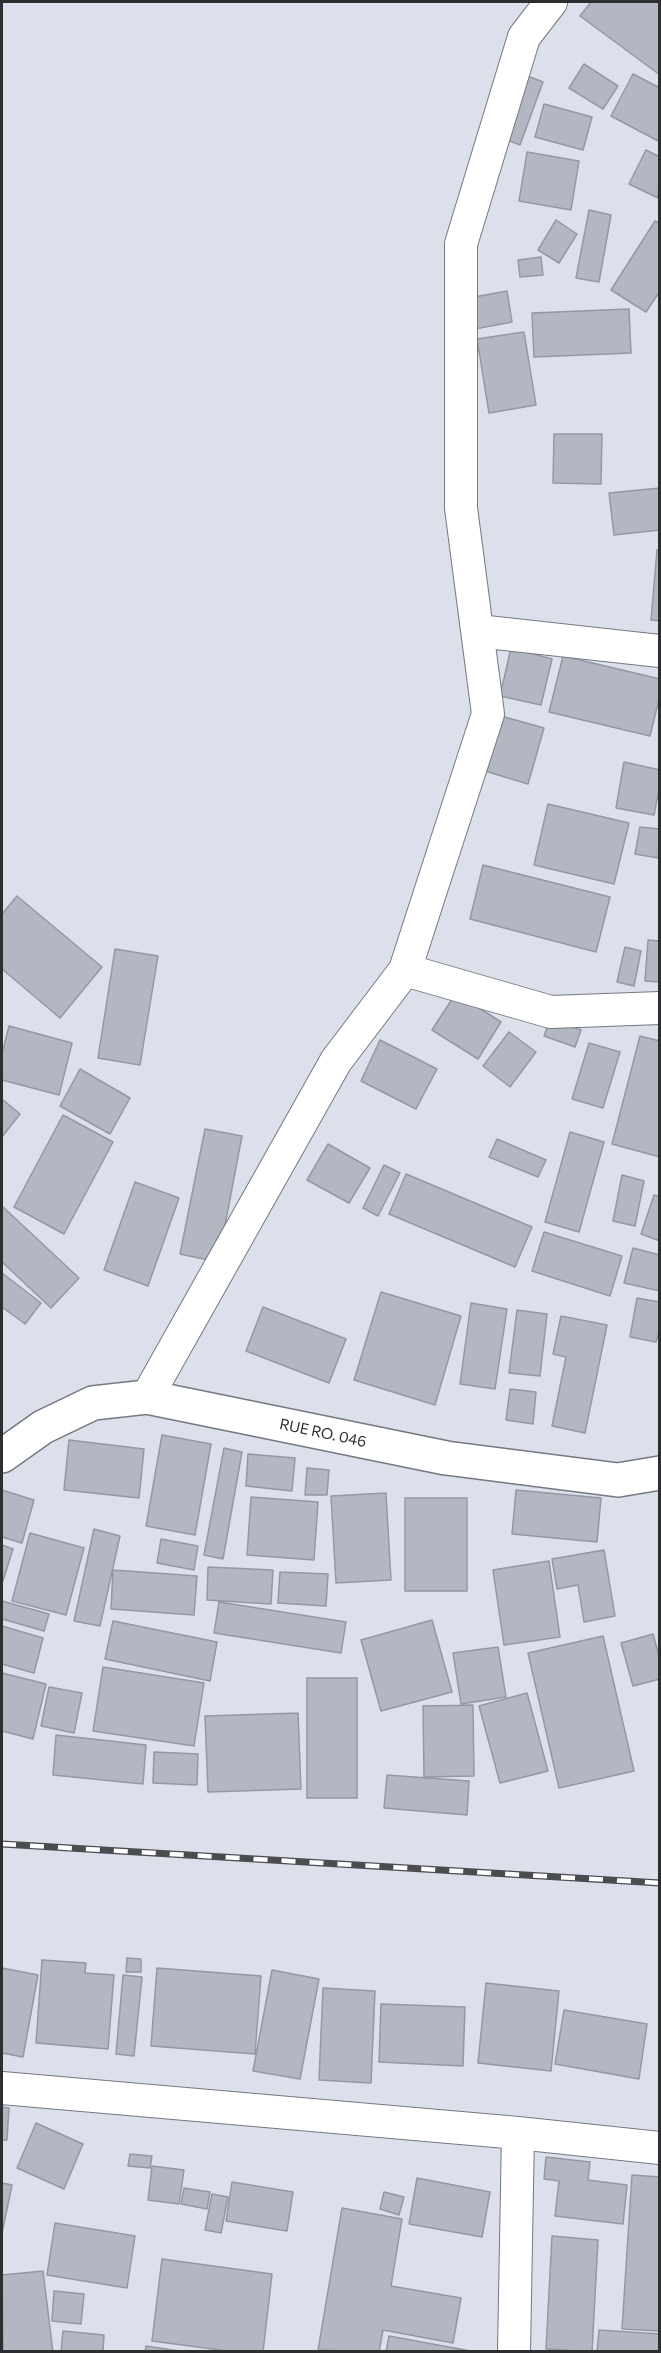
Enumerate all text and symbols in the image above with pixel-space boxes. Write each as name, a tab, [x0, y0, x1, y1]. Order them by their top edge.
street label: RUE RO. 046	[278, 1415, 368, 1451]

